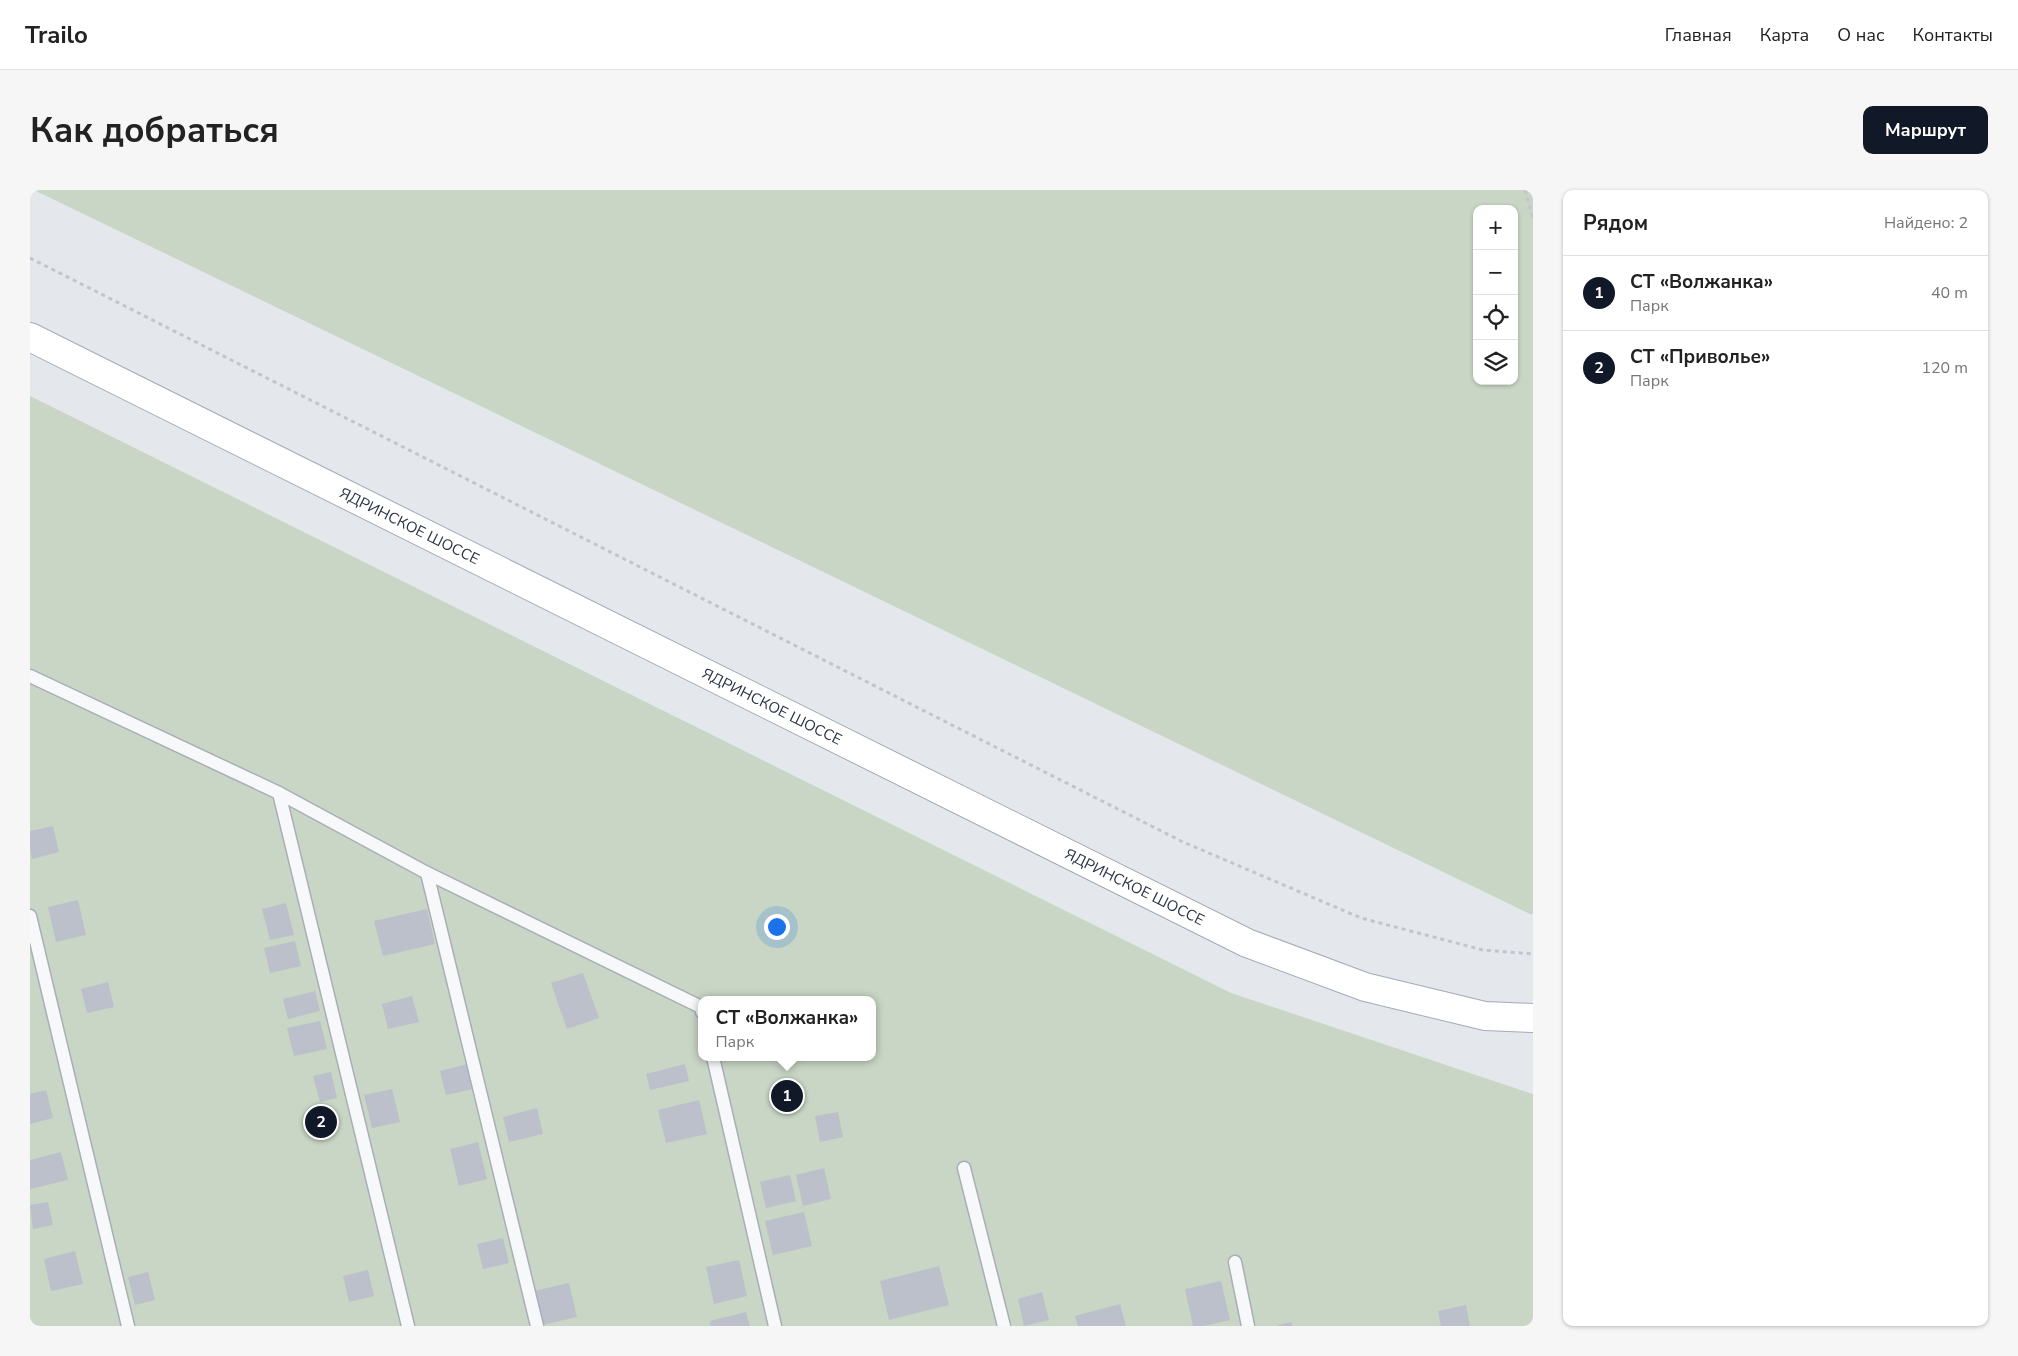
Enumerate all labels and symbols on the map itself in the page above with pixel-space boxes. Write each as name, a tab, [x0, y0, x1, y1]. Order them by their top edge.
street label: ЯДРИНСКОЕ ШОССЕ	[336, 483, 483, 569]
street label: ЯДРИНСКОЕ ШОССЕ	[699, 663, 845, 750]
street label: ЯДРИНСКОЕ ШОССЕ	[1061, 844, 1208, 930]
your location	[764, 914, 790, 940]
pin: 1	[771, 1077, 803, 1115]
pin: 2	[305, 1103, 337, 1141]

